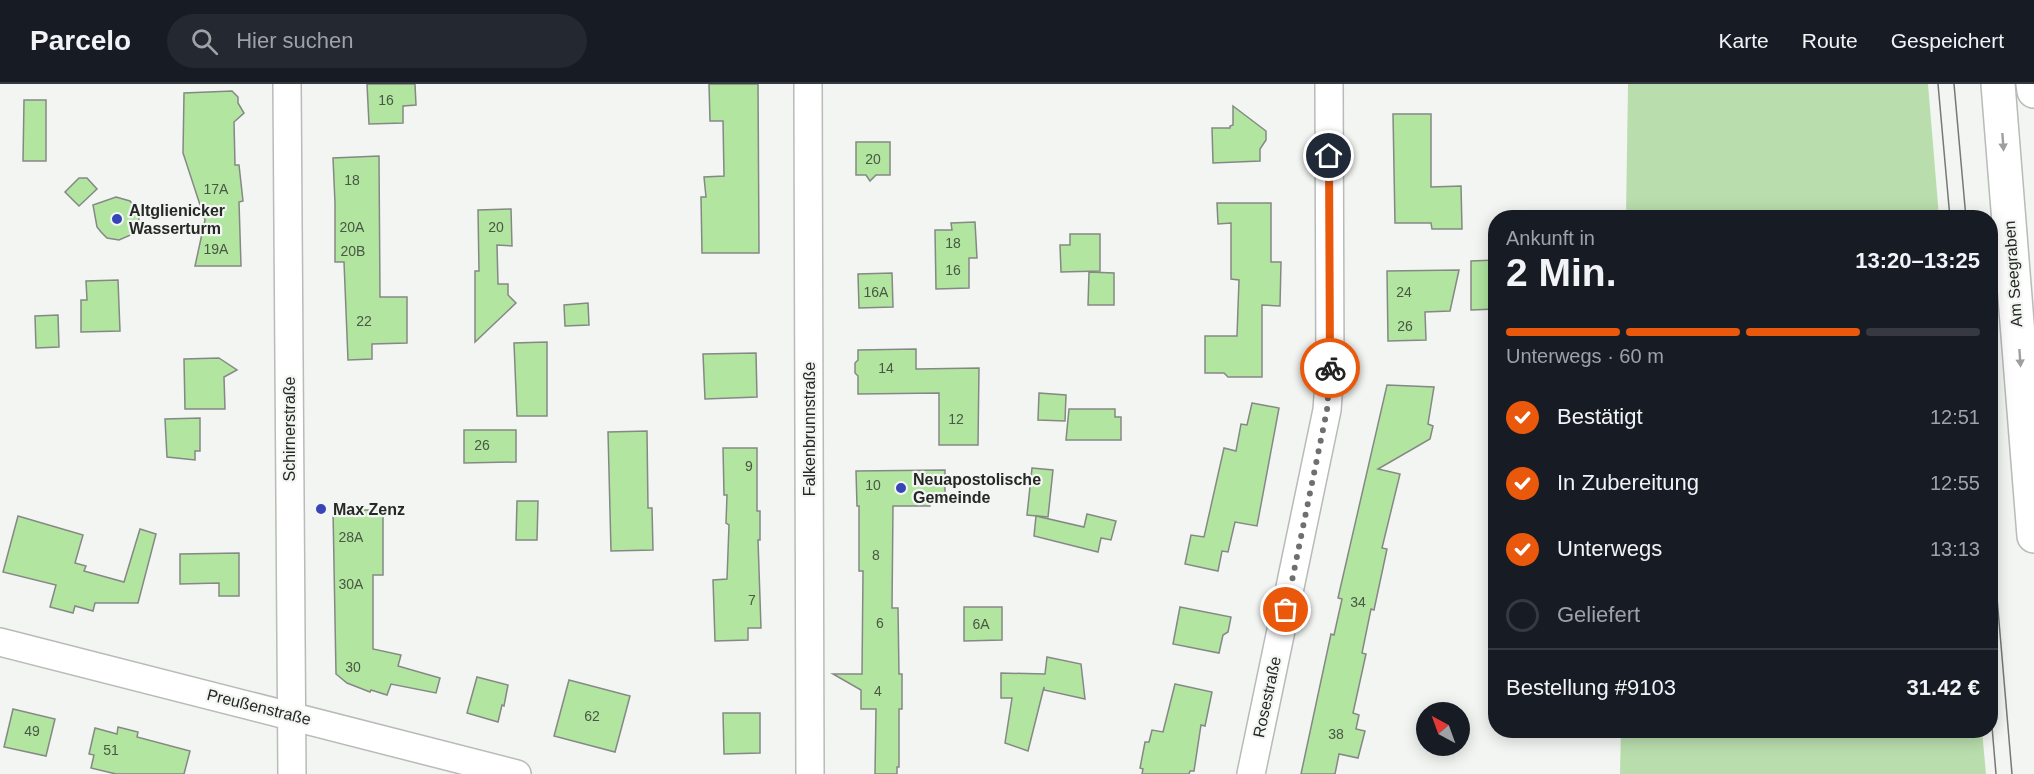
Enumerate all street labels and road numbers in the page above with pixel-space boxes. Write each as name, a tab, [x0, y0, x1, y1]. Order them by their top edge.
street label: Am Seegraben	[2001, 220, 2025, 328]
street label: Falkenbrunnstraße	[801, 362, 818, 496]
street label: Schirnerstraße	[281, 376, 298, 481]
street label: Rosestraße	[1250, 655, 1284, 739]
street label: Preußenstraße	[205, 686, 313, 728]

